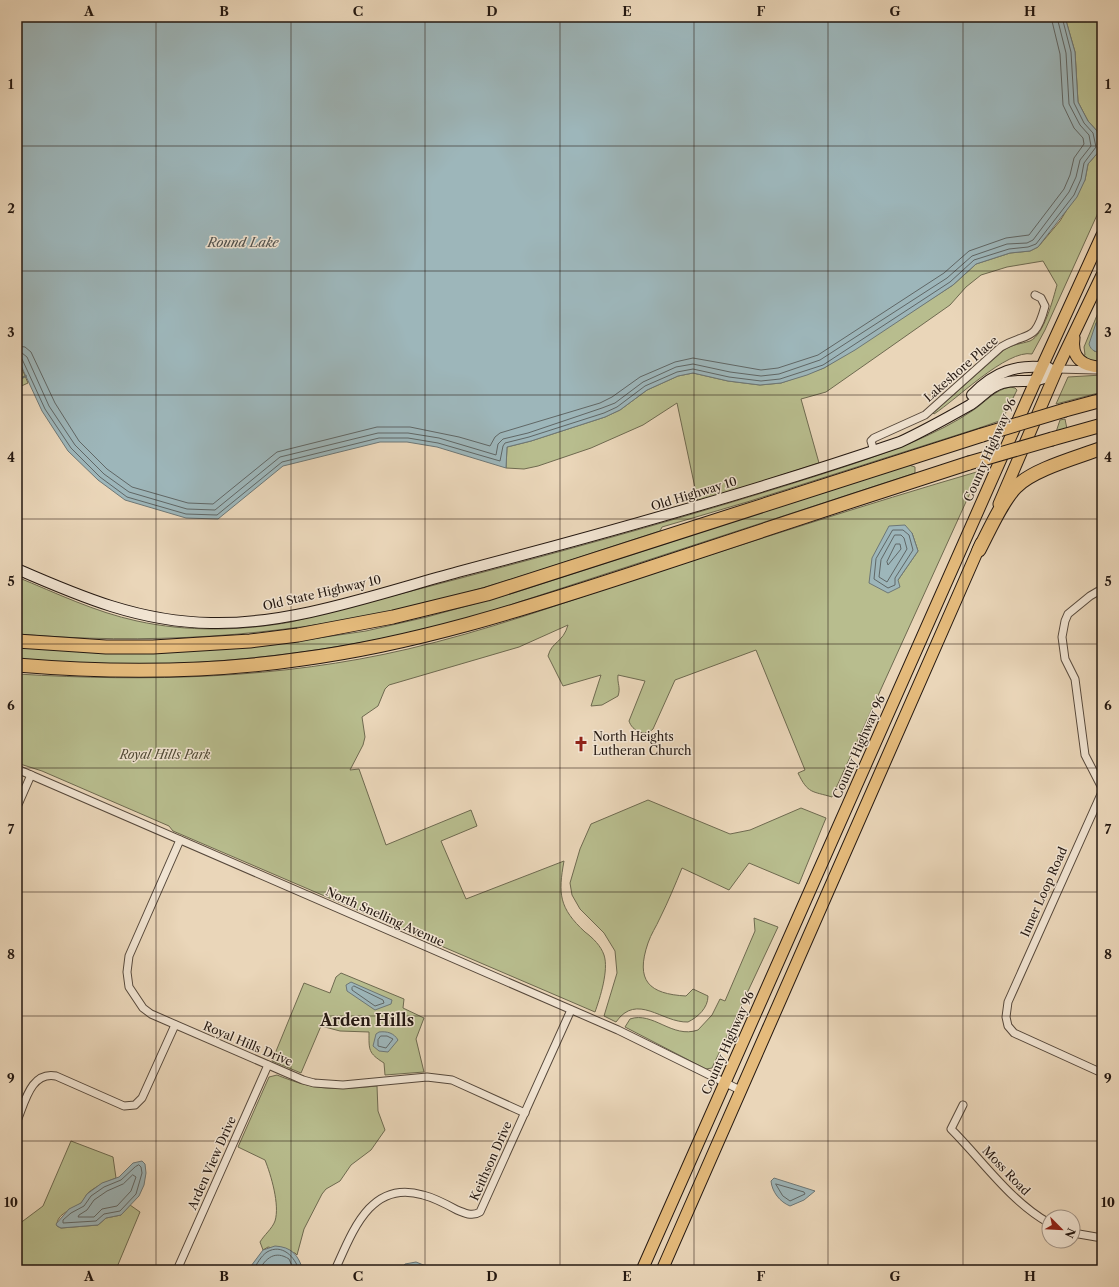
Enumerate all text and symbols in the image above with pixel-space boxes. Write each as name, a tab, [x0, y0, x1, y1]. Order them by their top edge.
text: A	[83, 3, 95, 19]
text: B	[219, 3, 229, 19]
text: C	[353, 3, 363, 19]
text: D	[486, 3, 498, 19]
text: E	[622, 3, 632, 19]
text: F	[757, 3, 766, 19]
text: G	[889, 3, 901, 19]
text: H	[1024, 3, 1036, 19]
text: 1	[8, 76, 14, 92]
text: 1	[1105, 76, 1111, 92]
text: 2	[7, 200, 15, 216]
text: 2	[1104, 200, 1112, 216]
water label: Round Lake	[207, 234, 279, 250]
text: 3	[7, 324, 15, 340]
text: 3	[1104, 324, 1112, 340]
street label: Lakeshore Place	[921, 332, 1001, 405]
street label: County Highway 96	[960, 396, 1019, 504]
text: 4	[7, 449, 15, 465]
text: 4	[1104, 449, 1112, 465]
street label: Old Highway 10	[649, 473, 739, 514]
street label: Old State Highway 10	[261, 572, 383, 613]
text: 5	[7, 573, 15, 589]
text: 5	[1104, 573, 1112, 589]
street label: County Highway 96	[829, 693, 888, 801]
text: 6	[7, 697, 15, 713]
text: 6	[1104, 697, 1112, 713]
place label: North Heights Lutheran Church	[593, 729, 692, 758]
church icon: North Heights Lutheran Church	[572, 735, 590, 753]
park label: Royal Hills Park	[119, 747, 211, 762]
text: 7	[8, 821, 15, 837]
text: 7	[1105, 821, 1112, 837]
street label: Inner Loop Road	[1017, 844, 1070, 939]
street label: North Snelling Avenue	[324, 884, 447, 950]
text: 8	[7, 946, 15, 962]
text: 8	[1104, 946, 1112, 962]
street label: County Highway 96	[698, 989, 757, 1097]
district label: Arden Hills	[319, 1010, 414, 1030]
street label: Royal Hills Drive	[201, 1018, 295, 1069]
text: 9	[7, 1070, 15, 1086]
text: 9	[1104, 1070, 1112, 1086]
street label: Arden View Drive	[184, 1113, 239, 1213]
street label: Keithson Drive	[466, 1118, 515, 1203]
street label: Moss Road	[979, 1143, 1034, 1199]
text: 10	[4, 1194, 18, 1210]
text: 10	[1101, 1194, 1115, 1210]
north arrow	[1041, 1209, 1081, 1249]
text: N	[1062, 1226, 1078, 1241]
text: A	[83, 1268, 95, 1284]
text: B	[219, 1268, 229, 1284]
text: C	[353, 1268, 363, 1284]
text: D	[486, 1268, 498, 1284]
text: E	[622, 1268, 632, 1284]
text: F	[757, 1268, 766, 1284]
text: G	[889, 1268, 901, 1284]
text: H	[1024, 1268, 1036, 1284]

